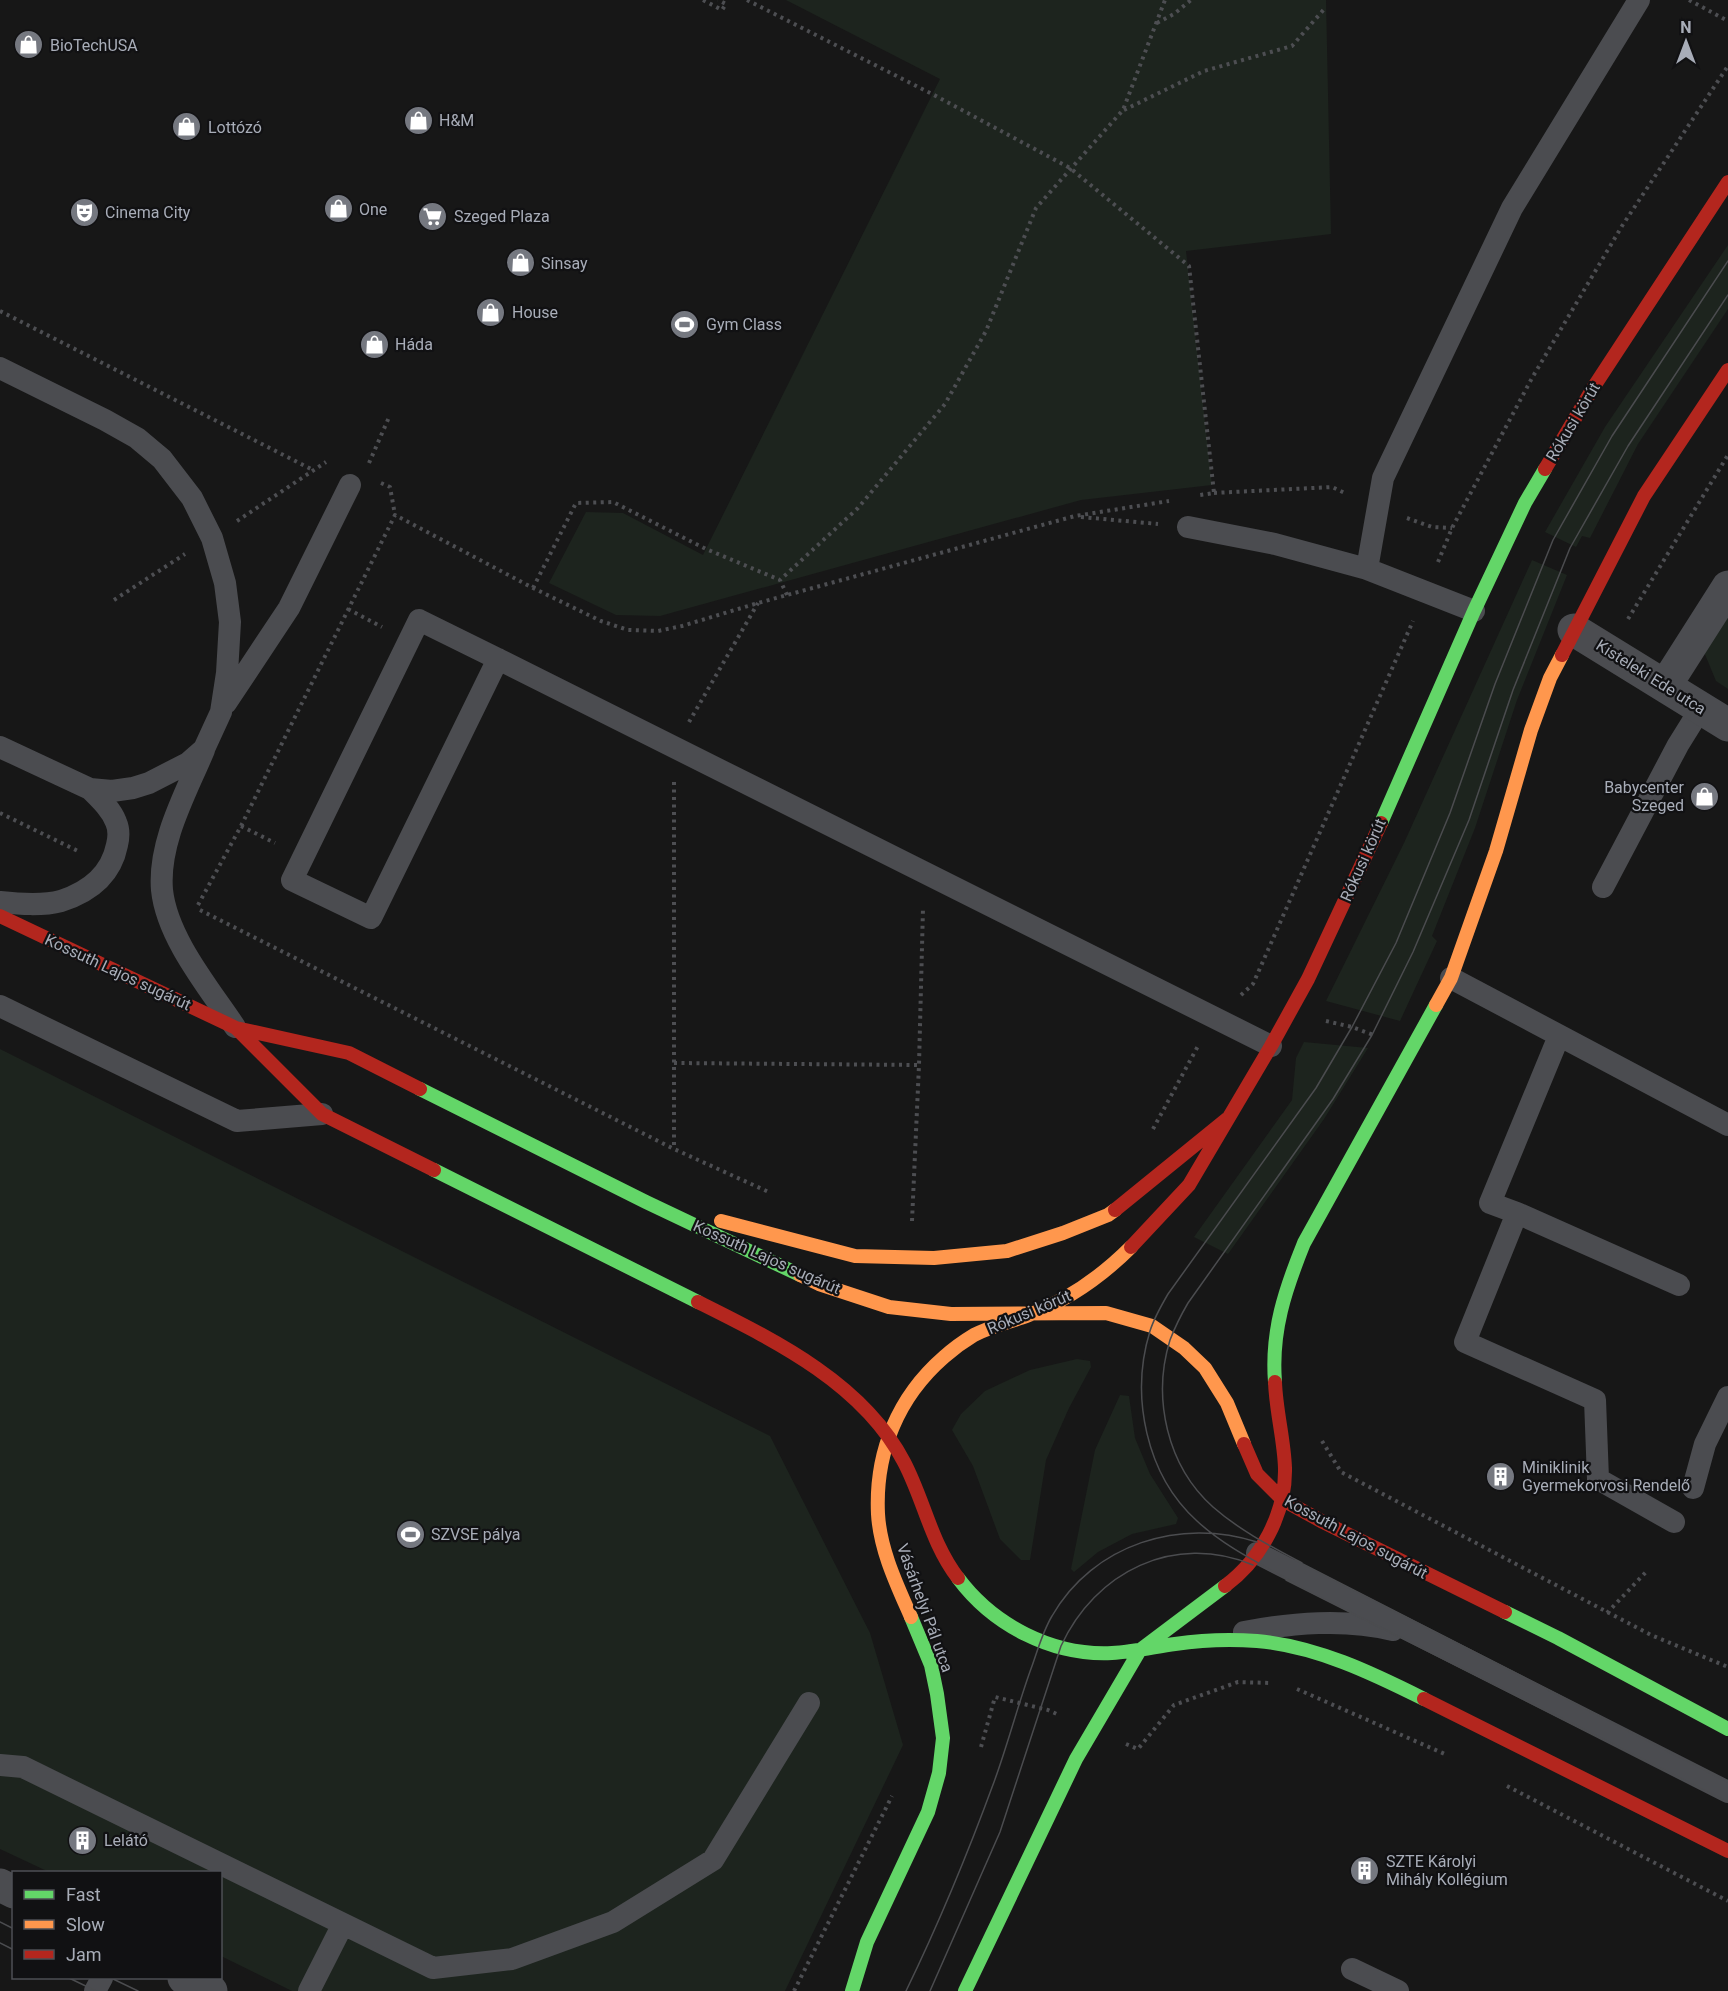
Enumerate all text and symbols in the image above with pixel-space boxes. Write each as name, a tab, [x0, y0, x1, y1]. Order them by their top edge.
north arrow	[1656, 12, 1716, 72]
text: N	[1680, 18, 1692, 37]
shop icon: BioTechUSA	[13, 29, 45, 61]
place label: BioTechUSA	[50, 36, 138, 55]
shop icon: H&M	[402, 104, 434, 136]
shop icon: Lottózó	[171, 111, 203, 143]
place label: H&M	[439, 111, 474, 130]
place label: Lottózó	[208, 118, 262, 137]
shop icon: One	[322, 193, 354, 225]
theatre icon: Cinema City	[68, 196, 100, 228]
place label: One	[359, 200, 387, 219]
supermarket icon: Szeged Plaza	[417, 200, 449, 232]
place label: Cinema City	[105, 203, 191, 222]
place label: Szeged Plaza	[454, 207, 550, 226]
shop icon: Sinsay	[504, 247, 536, 279]
place label: Sinsay	[541, 254, 588, 273]
shop icon: House	[475, 296, 507, 328]
place label: House	[512, 303, 558, 322]
sports icon: Gym Class	[669, 308, 701, 340]
place label: Gym Class	[706, 315, 782, 334]
shop icon: Háda	[358, 328, 390, 360]
place label: Háda	[395, 335, 433, 354]
street label: Rókusi körút	[1542, 379, 1604, 465]
street label: Kisteleki Ede utca	[1593, 636, 1709, 718]
place label: Babycenter Szeged	[1604, 778, 1685, 815]
shop icon: Babycenter Szeged	[1689, 780, 1721, 812]
street label: Rókusi körút	[1336, 816, 1390, 904]
street label: Kossuth Lajos sugárút	[42, 930, 194, 1014]
street label: Kossuth Lajos sugárút	[690, 1216, 844, 1298]
street label: Rókusi körút	[984, 1286, 1074, 1338]
place label: Miniklinik Gyermekorvosi Rendelő	[1522, 1458, 1690, 1495]
building icon: Miniklinik Gyermekorvosi Rendelő	[1485, 1460, 1517, 1492]
street label: Kossuth Lajos sugárút	[1281, 1491, 1431, 1583]
sports icon: SZVSE pálya	[394, 1518, 426, 1550]
place label: SZVSE pálya	[431, 1525, 521, 1544]
street label: Vásárhelyi Pál utca	[893, 1541, 957, 1675]
building icon: Lelátó	[67, 1824, 99, 1856]
place label: Lelátó	[104, 1831, 148, 1850]
place label: SZTE Károlyi Mihály Kollégium	[1386, 1852, 1508, 1889]
building icon: SZTE Károlyi Mihály Kollégium	[1349, 1854, 1381, 1886]
legend	[12, 1871, 222, 1979]
text: Fast	[66, 1884, 101, 1905]
text: Slow	[66, 1914, 105, 1935]
text: Jam	[66, 1944, 102, 1965]

